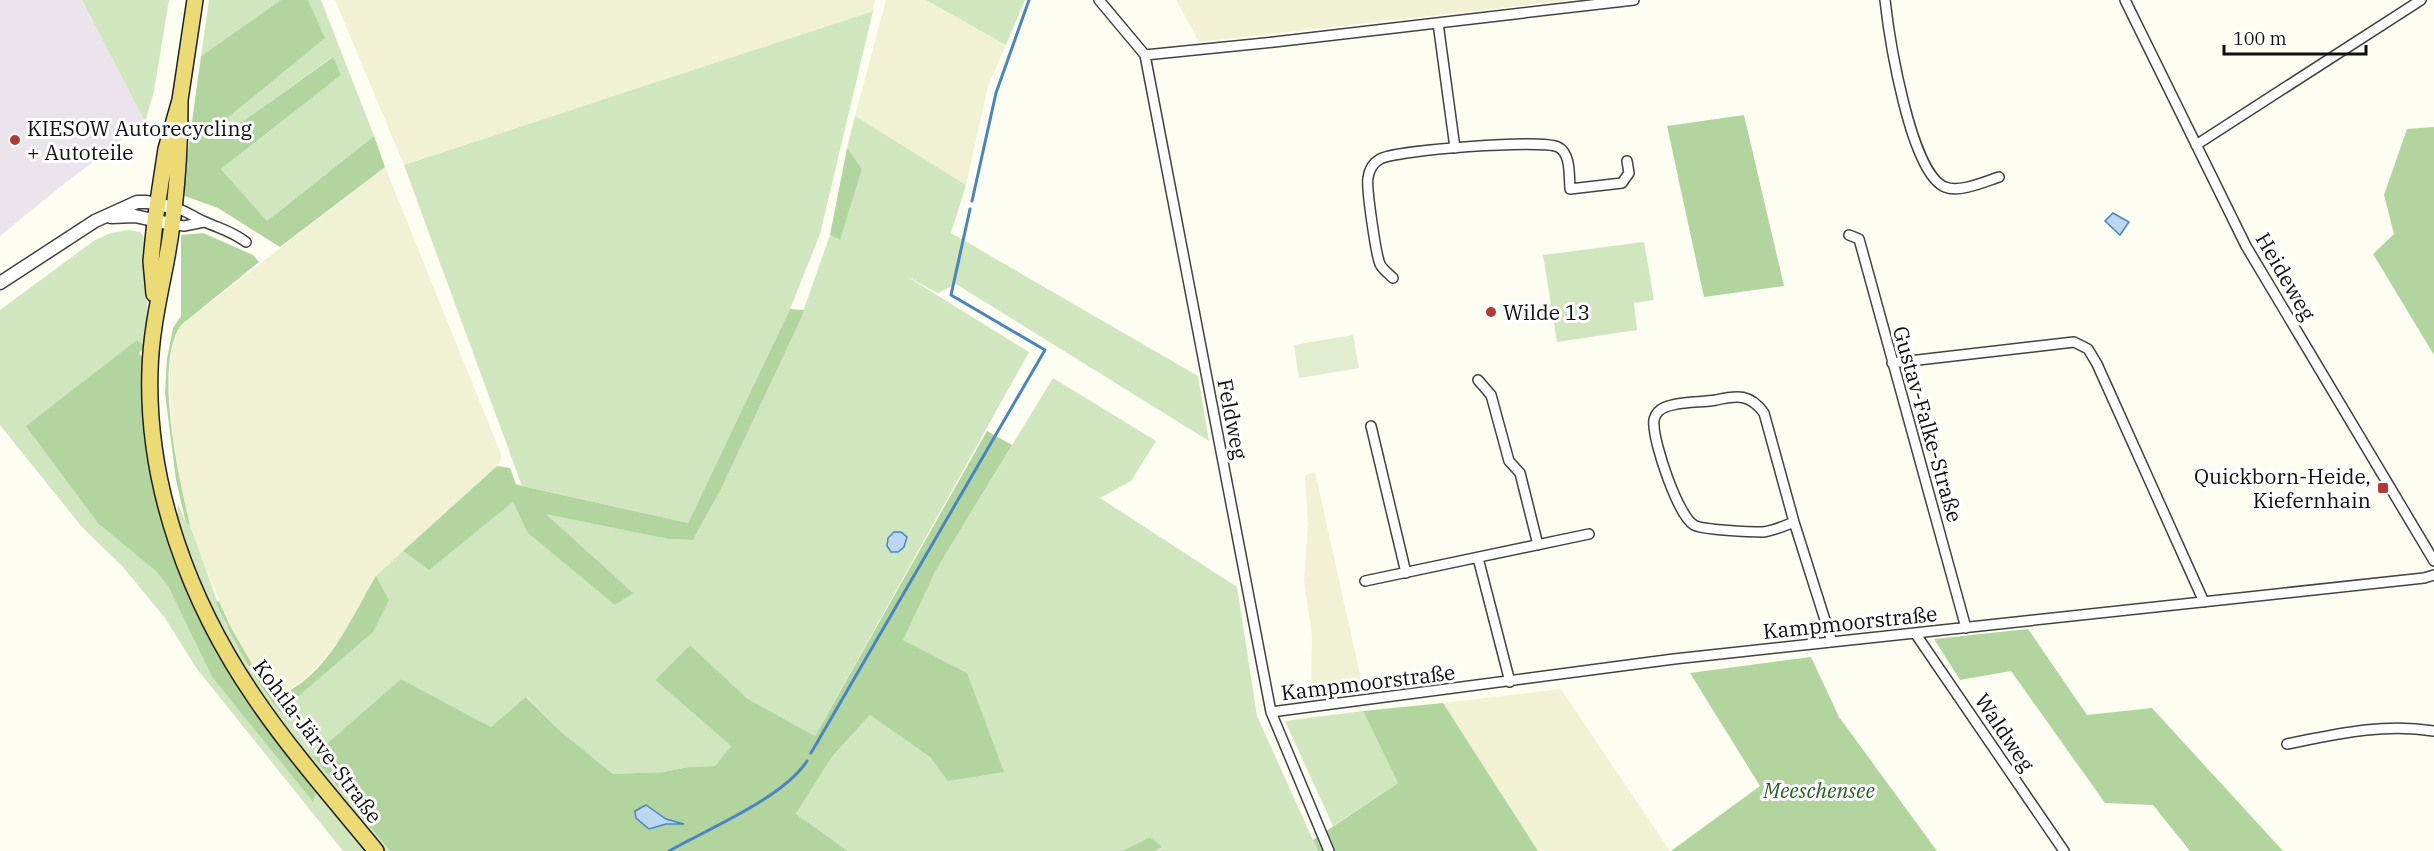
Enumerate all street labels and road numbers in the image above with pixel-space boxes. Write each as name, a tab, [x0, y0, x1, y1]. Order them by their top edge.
street label: Heideweg	[2250, 227, 2323, 326]
street label: Gustav-Falke-Straße	[1887, 323, 1969, 525]
street label: Feldweg	[1211, 376, 1255, 462]
street label: Kampmoorstraße	[1761, 599, 1939, 645]
street label: Kohtla-Järve-Straße	[247, 653, 389, 829]
street label: Kampmoorstraße	[1279, 657, 1457, 707]
street label: Waldweg	[1969, 688, 2042, 777]

